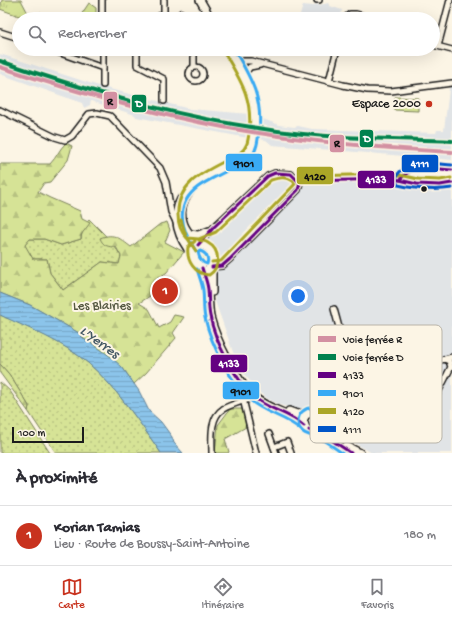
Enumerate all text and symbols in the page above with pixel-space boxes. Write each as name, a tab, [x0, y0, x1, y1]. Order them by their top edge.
search box	[12, 12, 440, 56]
icon: search	[26, 23, 48, 45]
text: Rechercher	[58, 25, 126, 43]
line badge: R	[103, 91, 118, 110]
line badge: D	[131, 94, 147, 113]
text: R	[106, 97, 114, 109]
place label: Espace 2000	[352, 97, 422, 112]
text: D	[134, 99, 143, 111]
marker: Espace 2000	[424, 99, 434, 109]
line badge: D	[359, 129, 374, 148]
line badge: R	[329, 134, 345, 153]
text: D	[362, 134, 371, 146]
text: R	[333, 139, 341, 151]
line badge: 9101	[225, 153, 263, 172]
line badge: 4111	[401, 154, 439, 173]
text: 9101	[233, 159, 254, 171]
text: 4111	[410, 159, 429, 171]
line badge: 4120	[296, 166, 334, 185]
line badge: 4133	[357, 170, 395, 189]
text: 4120	[303, 172, 326, 184]
text: 4133	[364, 175, 387, 187]
unlabelled marker	[419, 184, 429, 194]
pin: 1	[152, 276, 178, 306]
your location	[288, 286, 308, 306]
park label: Les Blairies	[73, 299, 132, 314]
water label: L'Yerres	[76, 323, 124, 364]
legend	[310, 325, 442, 443]
text: Voie ferrée R	[342, 334, 403, 347]
text: Voie ferrée D	[342, 352, 404, 365]
line badge: 4133	[210, 354, 248, 373]
text: 4133	[217, 359, 240, 371]
text: 4133	[343, 371, 364, 383]
line badge: 9101	[222, 381, 260, 400]
text: 9101	[230, 387, 251, 399]
text: 9101	[342, 389, 364, 401]
text: 4120	[343, 407, 364, 419]
scale bar	[12, 425, 84, 444]
text: 4111	[343, 425, 362, 437]
text: 100 m	[18, 428, 45, 440]
text: À proximité	[16, 469, 97, 489]
text: Korian Tamias	[54, 519, 139, 537]
text: 1	[26, 528, 32, 543]
text: 180 m	[404, 528, 436, 543]
text: Lieu · Route de Boussy-Saint-Antoine	[54, 537, 250, 552]
tab: Carte	[58, 576, 85, 612]
tab: Itinéraire	[202, 576, 244, 612]
tab: Favoris	[361, 576, 394, 612]

